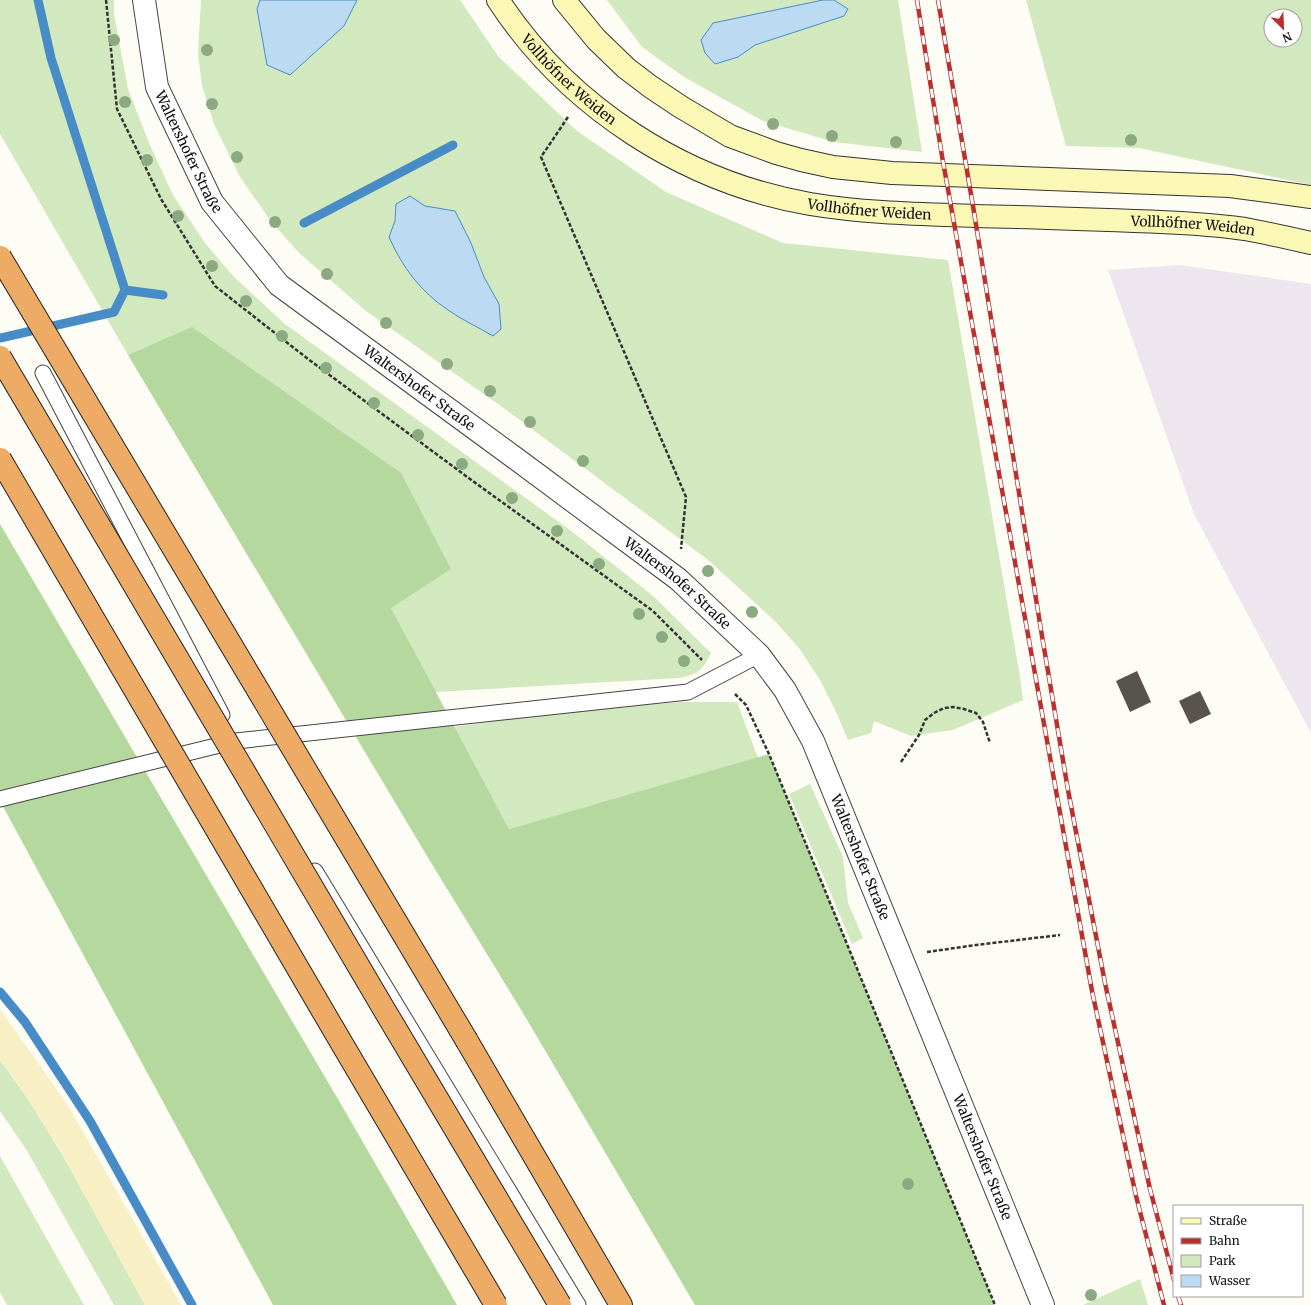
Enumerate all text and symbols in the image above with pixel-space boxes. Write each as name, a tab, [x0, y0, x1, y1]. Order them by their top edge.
north arrow	[1263, 8, 1303, 48]
text: N	[1280, 29, 1294, 45]
street label: Vollhöfner Weiden	[517, 30, 620, 129]
street label: Waltershofer Straße	[151, 87, 226, 217]
street label: Vollhöfner Weiden	[805, 195, 932, 223]
street label: Vollhöfner Weiden	[1130, 212, 1257, 240]
street label: Waltershofer Straße	[359, 340, 479, 435]
street label: Waltershofer Straße	[620, 533, 735, 633]
street label: Waltershofer Straße	[826, 791, 894, 923]
street label: Waltershofer Straße	[949, 1091, 1016, 1223]
legend	[1173, 1205, 1303, 1297]
text: Straße	[1209, 1213, 1247, 1228]
text: Bahn	[1209, 1233, 1240, 1248]
text: Park	[1209, 1253, 1236, 1268]
text: Wasser	[1208, 1273, 1251, 1288]

